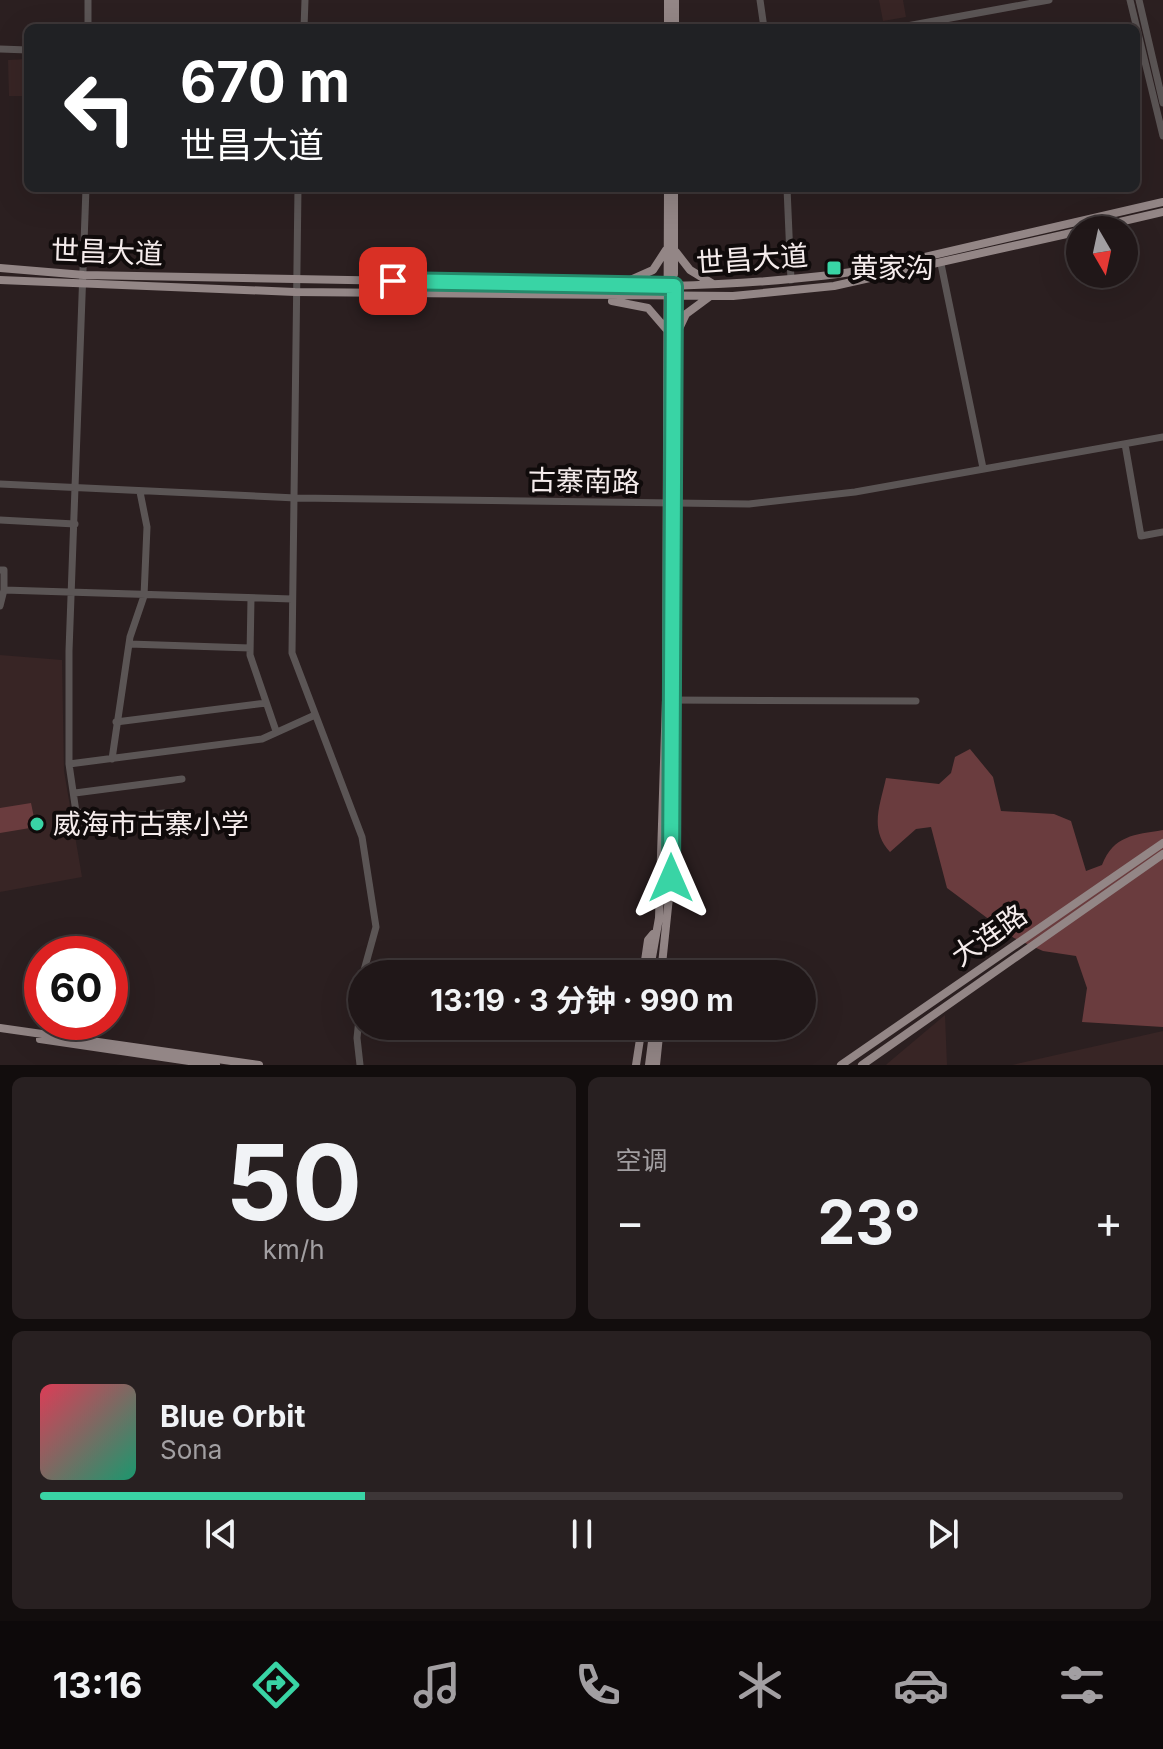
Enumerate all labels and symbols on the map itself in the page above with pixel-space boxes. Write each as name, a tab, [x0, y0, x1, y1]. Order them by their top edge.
north arrow	[1066, 216, 1138, 288]
street label: 世昌大道	[50, 233, 164, 271]
street label: 世昌大道	[695, 238, 809, 280]
pin	[359, 247, 427, 315]
place label: 黄家沟	[850, 251, 934, 285]
marker: 黄家沟	[825, 259, 843, 277]
street label: 古寨南路	[528, 463, 640, 499]
place label: 威海市古寨小学	[53, 807, 249, 841]
marker: 威海市古寨小学	[28, 815, 46, 833]
position arrow	[629, 836, 713, 920]
street label: 大连路	[945, 897, 1033, 973]
speed limit sign: 60	[24, 936, 128, 1040]

